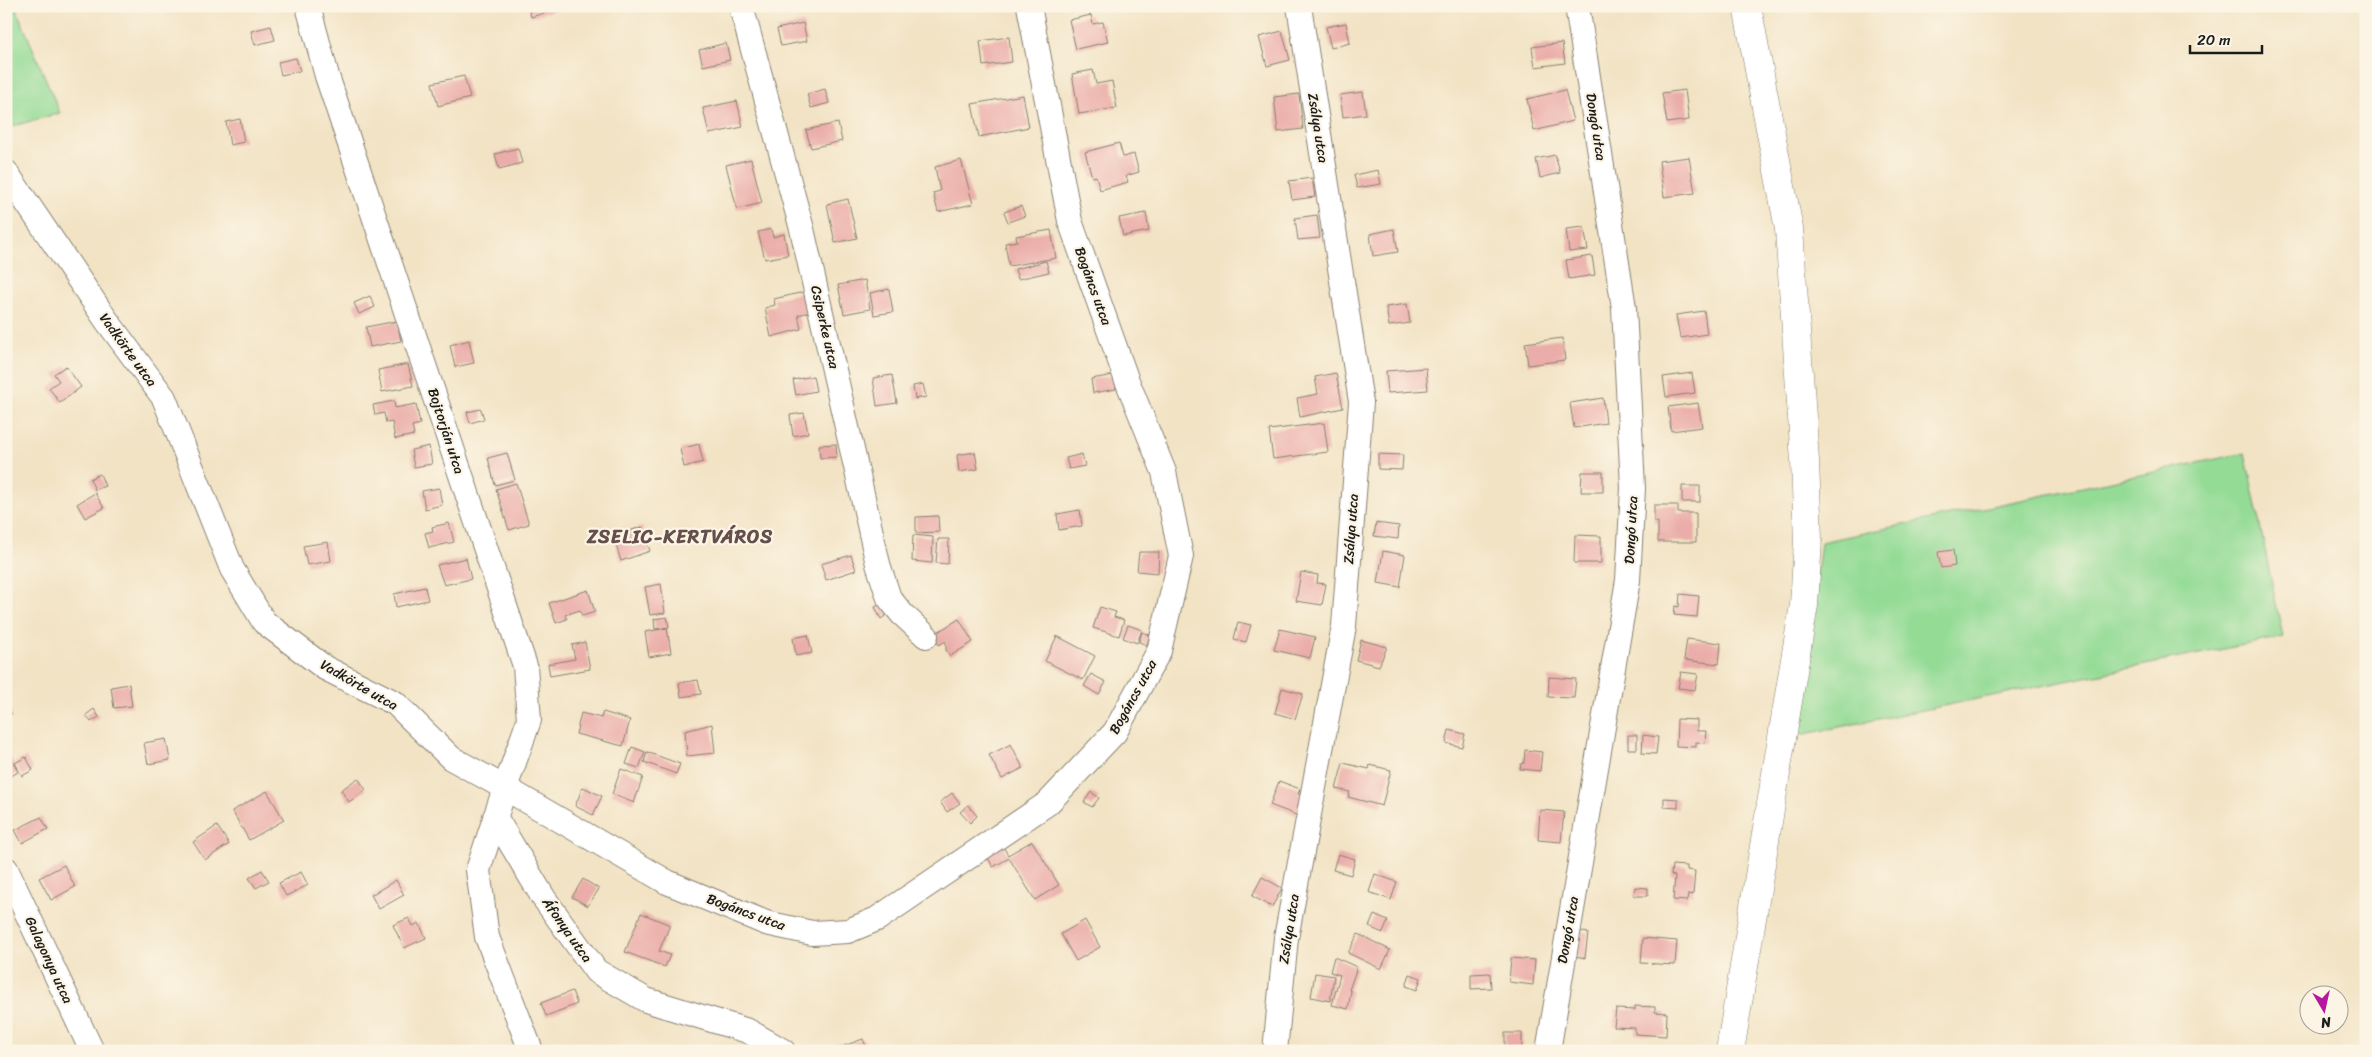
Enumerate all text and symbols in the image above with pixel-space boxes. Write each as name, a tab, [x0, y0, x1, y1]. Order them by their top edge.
scale bar	[2190, 22, 2262, 54]
text: 20 m	[2197, 27, 2231, 53]
street label: Zsálya utca	[1300, 91, 1336, 165]
street label: Dongó utca	[1578, 91, 1614, 163]
street label: Bogáncs utca	[1067, 243, 1119, 330]
street label: Csiperke utca	[803, 283, 847, 372]
street label: Vadkörte utca	[92, 308, 164, 392]
street label: Bojtorján utca	[420, 385, 472, 477]
street label: Zsálya utca	[1336, 493, 1366, 565]
street label: Dongó utca	[1617, 495, 1645, 565]
district label: ZSELIC-KERTVÁROS	[586, 520, 773, 553]
street label: Vadkörte utca	[315, 653, 403, 717]
street label: Bogáncs utca	[1102, 654, 1164, 739]
street label: Bogáncs utca	[703, 886, 790, 938]
street label: Áfonya utca	[535, 891, 599, 968]
street label: Zsálya utca	[1271, 892, 1307, 966]
street label: Dongó utca	[1550, 894, 1586, 966]
street label: Galagonya utca	[18, 912, 80, 1008]
north arrow	[2300, 984, 2350, 1034]
text: N	[2319, 1009, 2334, 1035]

